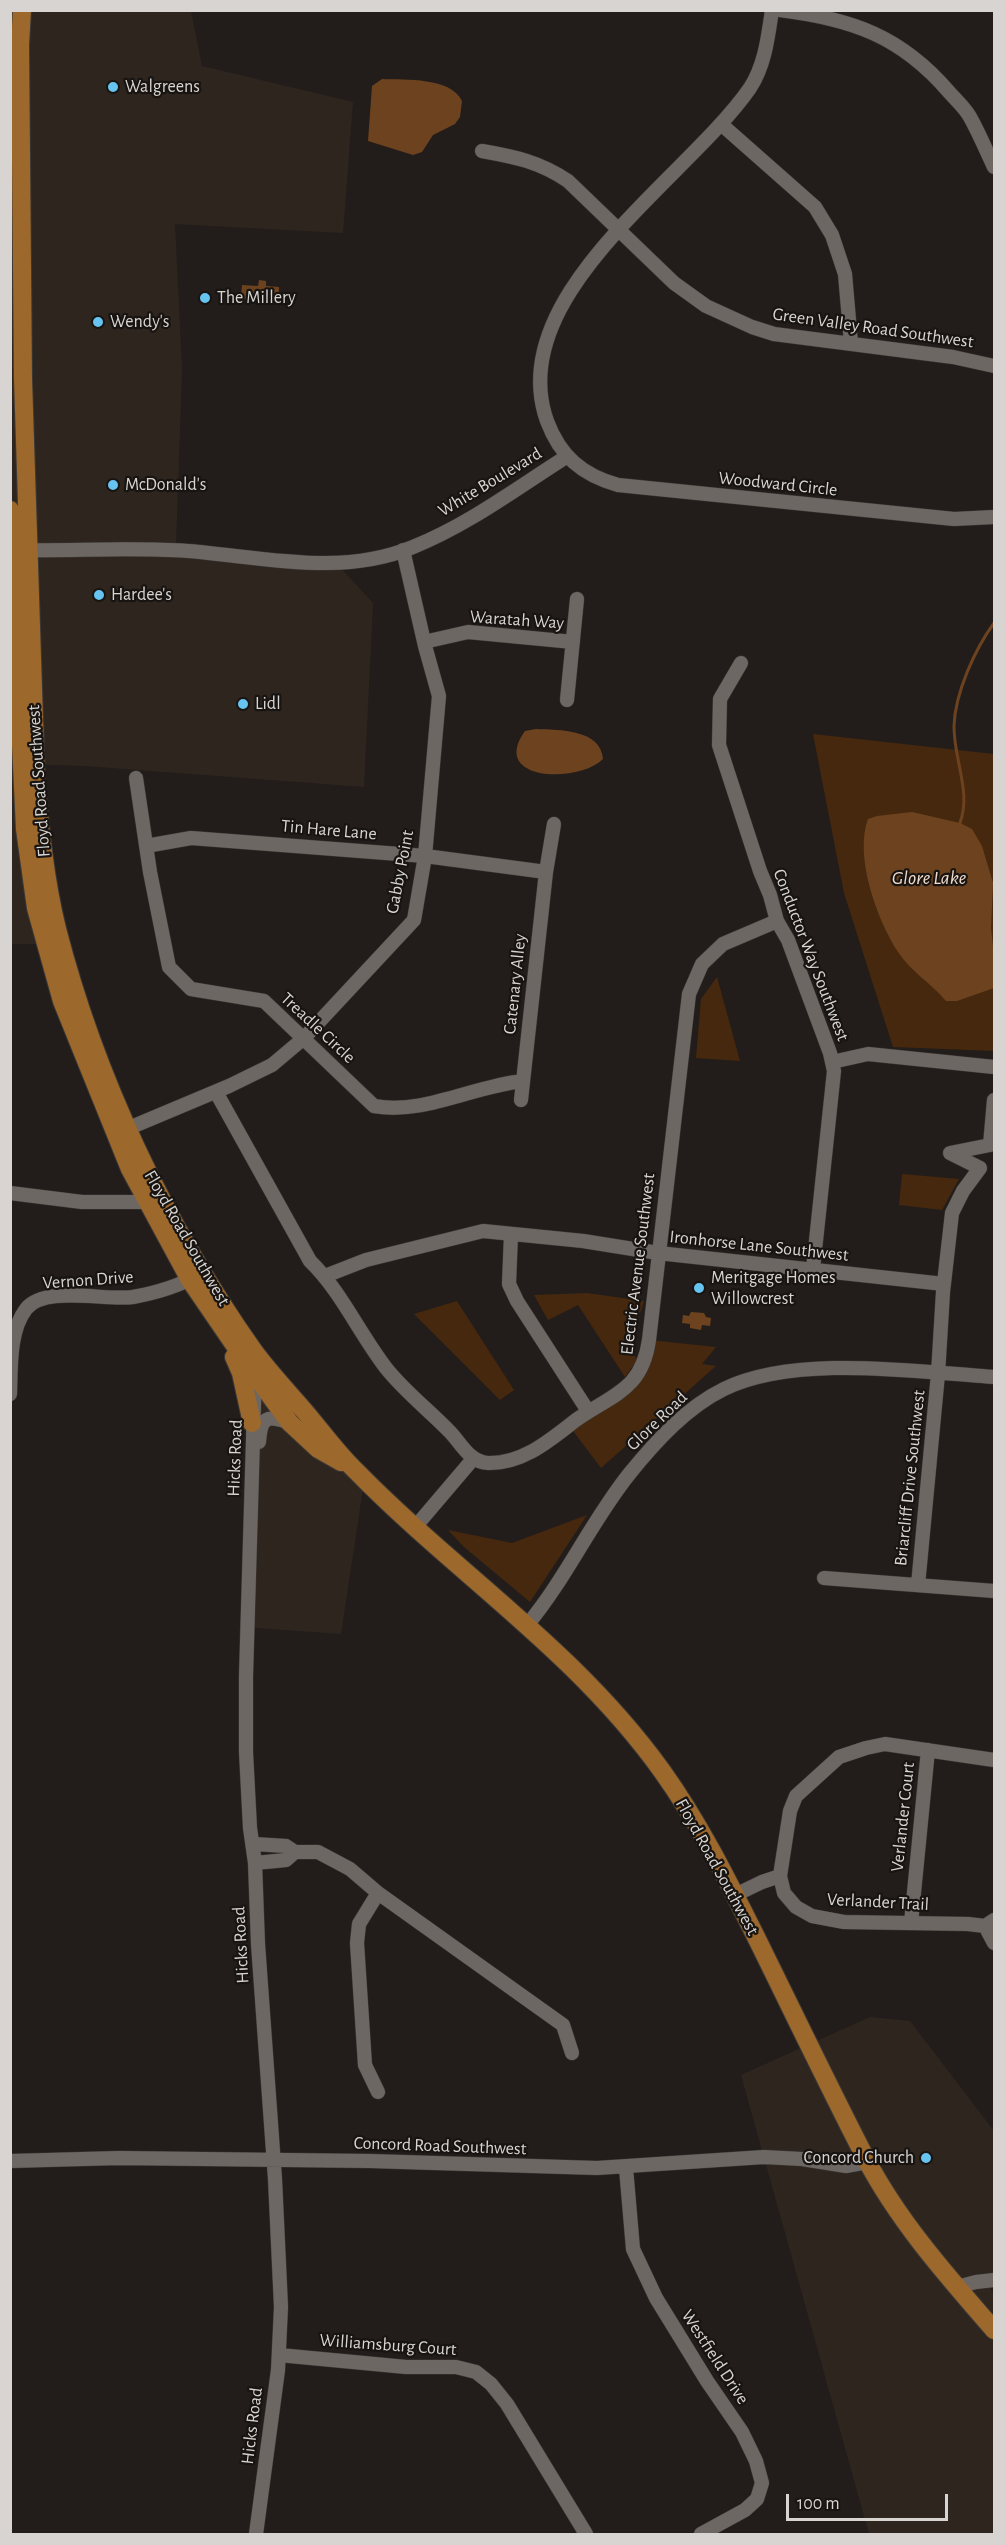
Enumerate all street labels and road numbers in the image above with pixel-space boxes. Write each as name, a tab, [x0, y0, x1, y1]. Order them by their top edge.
street label: Green Valley Road Southwest	[771, 303, 975, 353]
street label: White Boulevard	[434, 443, 546, 521]
street label: Woodward Circle	[717, 467, 839, 501]
street label: Waratah Way	[469, 606, 565, 634]
street label: Floyd Road Southwest	[23, 704, 55, 858]
street label: Tin Hare Lane	[280, 815, 378, 845]
street label: Gabby Point	[381, 828, 419, 916]
street label: Conductor Way Southwest	[768, 866, 854, 1044]
street label: Catenary Alley	[499, 933, 531, 1035]
street label: Treadle Circle	[276, 988, 360, 1068]
street label: Floyd Road Southwest	[139, 1166, 235, 1310]
street label: Electric Avenue Southwest	[616, 1172, 660, 1356]
street label: Ironhorse Lane Southwest	[668, 1226, 850, 1266]
street label: Vernon Drive	[42, 1266, 134, 1294]
street label: Glore Road	[622, 1387, 692, 1455]
street label: Briarcliff Drive Southwest	[890, 1389, 930, 1567]
street label: Hicks Road	[223, 1419, 247, 1497]
street label: Verlander Court	[887, 1761, 919, 1873]
street label: Floyd Road Southwest	[671, 1795, 763, 1939]
street label: Verlander Trail	[826, 1889, 930, 1915]
street label: Hicks Road	[228, 1906, 254, 1984]
street label: Concord Road Southwest	[353, 2132, 527, 2160]
street label: Westfield Drive	[676, 2306, 754, 2408]
street label: Williamsburg Court	[319, 2329, 457, 2361]
street label: Hicks Road	[237, 2386, 267, 2466]

